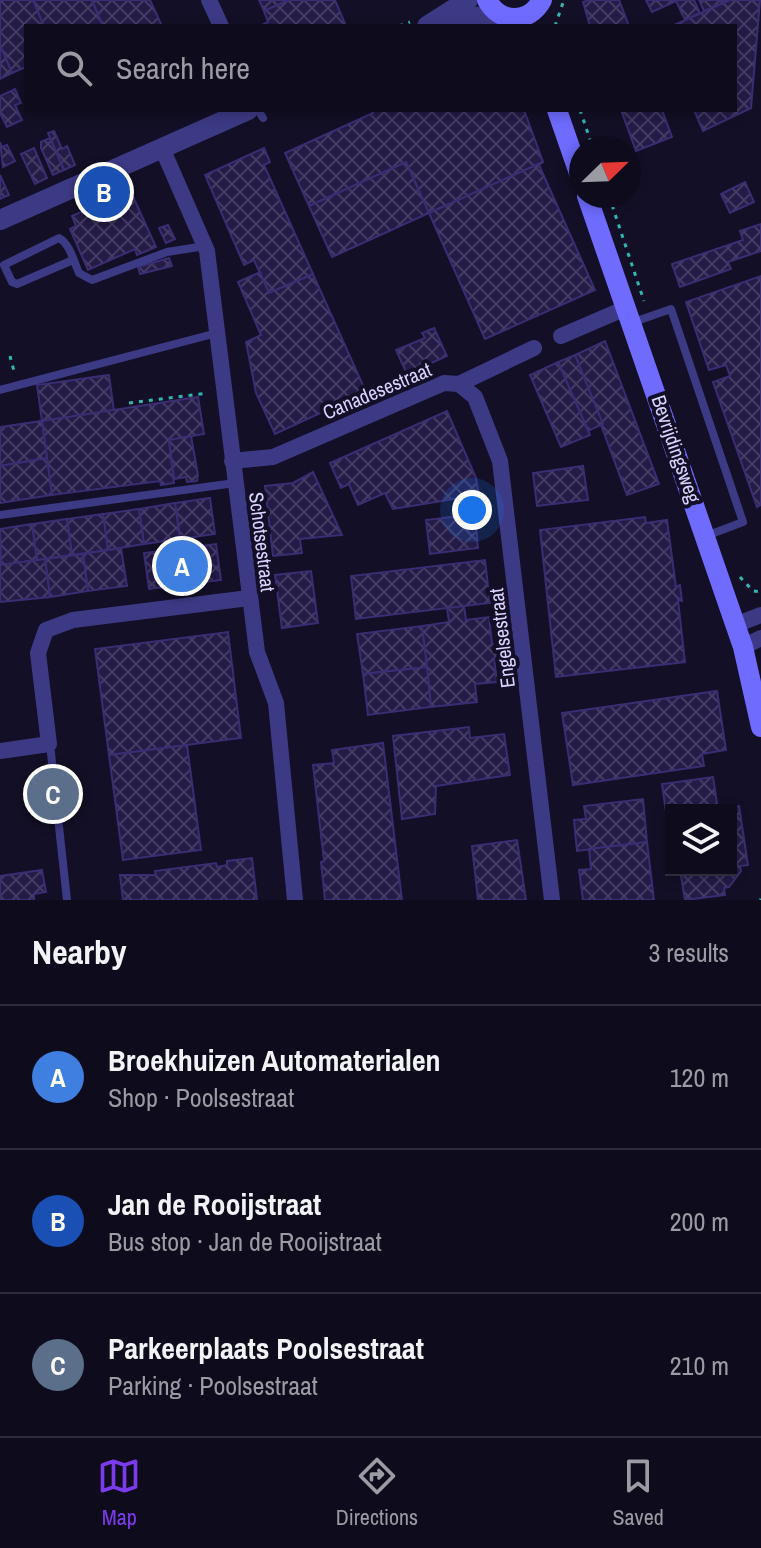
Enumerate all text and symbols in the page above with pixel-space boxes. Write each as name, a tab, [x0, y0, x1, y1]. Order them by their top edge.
search box	[24, 24, 737, 112]
icon: search	[52, 46, 96, 90]
text: Search here	[116, 48, 250, 88]
north arrow	[569, 136, 641, 208]
pin: B	[78, 162, 130, 222]
street label: Canadesestraat	[318, 355, 436, 426]
street label: Bevrijdingsweg	[645, 391, 707, 506]
your location	[452, 490, 492, 530]
street label: Schotsestraat	[243, 491, 282, 594]
pin: A	[156, 536, 208, 596]
street label: Engelsestraat	[482, 586, 521, 689]
pin: C	[27, 764, 79, 824]
map controls	[665, 804, 737, 876]
button: layers	[665, 804, 737, 876]
text: Nearby	[32, 929, 127, 975]
text: 3 results	[648, 935, 729, 970]
text: Broekhuizen Automaterialen	[108, 1040, 441, 1080]
text: A	[50, 1060, 66, 1095]
text: 120 m	[670, 1060, 729, 1095]
text: Shop · Poolsestraat	[108, 1080, 294, 1115]
text: Jan de Rooijstraat	[108, 1184, 321, 1224]
text: B	[50, 1204, 66, 1239]
text: 200 m	[670, 1204, 729, 1239]
text: Bus stop · Jan de Rooijstraat	[108, 1224, 382, 1259]
text: Parkeerplaats Poolsestraat	[108, 1328, 424, 1368]
text: C	[50, 1348, 66, 1383]
text: 210 m	[670, 1348, 729, 1383]
text: Parking · Poolsestraat	[108, 1368, 318, 1403]
tab: Map	[97, 1454, 141, 1532]
tab: Directions	[336, 1454, 418, 1532]
tab: Saved	[613, 1454, 664, 1532]

